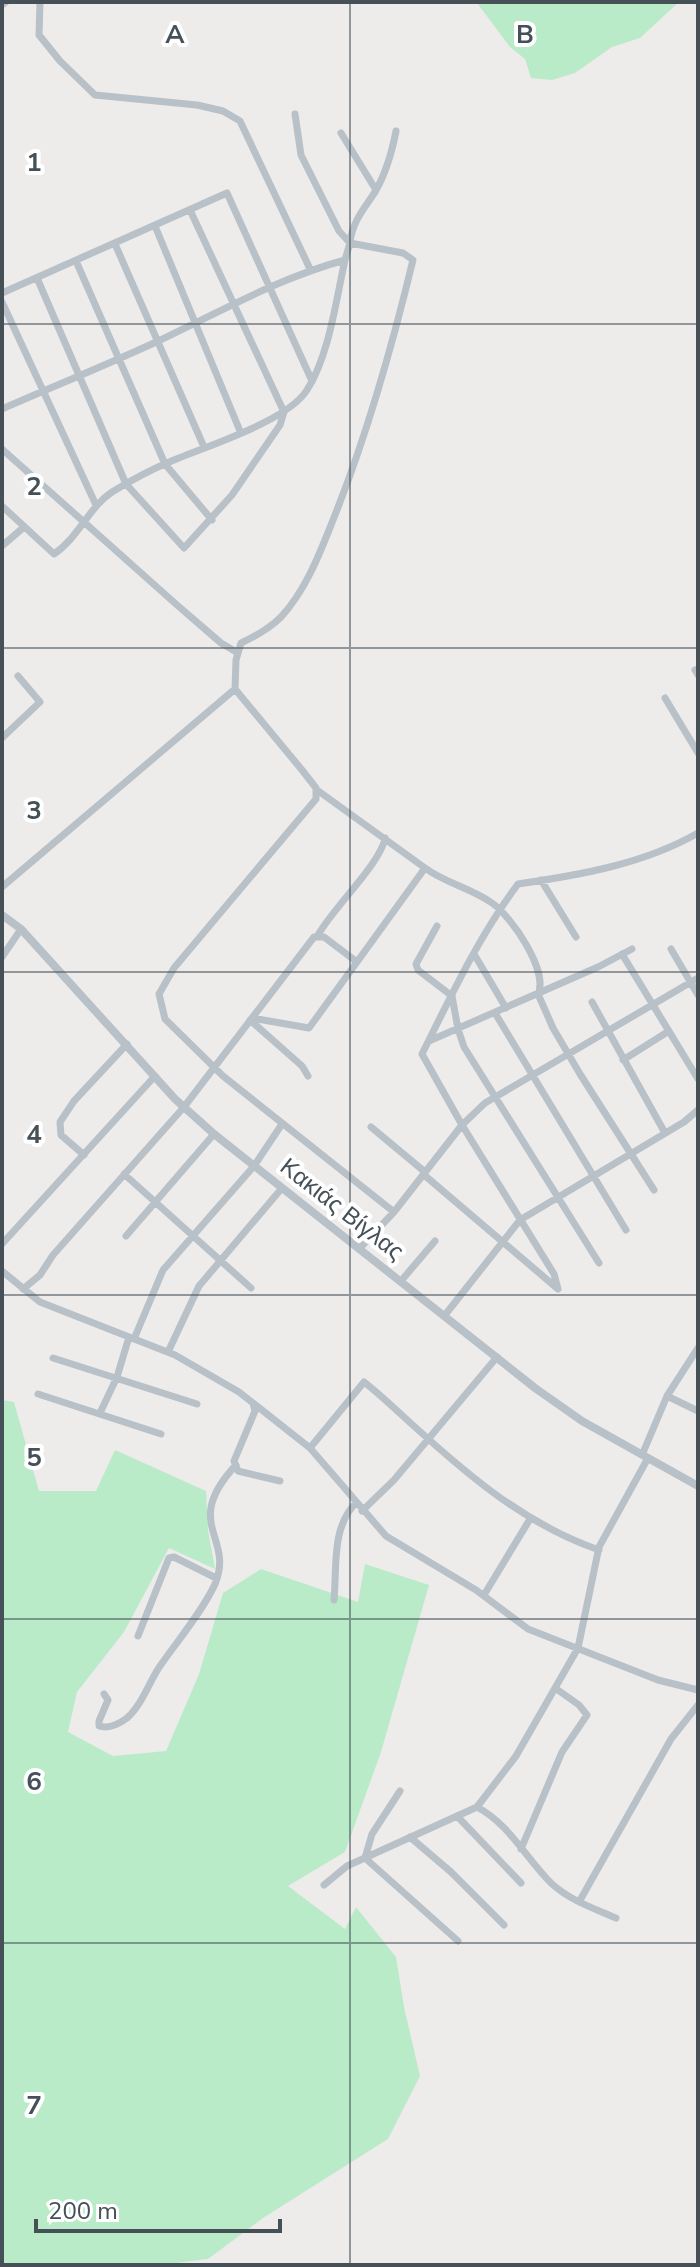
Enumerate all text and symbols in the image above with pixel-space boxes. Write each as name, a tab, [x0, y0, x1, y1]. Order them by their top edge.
text: A	[165, 17, 185, 52]
text: B	[516, 17, 534, 52]
text: 1	[26, 145, 42, 180]
text: 2	[26, 469, 42, 504]
text: 3	[26, 793, 42, 828]
text: 4	[26, 1117, 42, 1152]
street label: Κακιάς Βίγλας	[273, 1151, 411, 1267]
text: 5	[26, 1440, 42, 1475]
text: 6	[26, 1764, 42, 1799]
text: 7	[26, 2088, 42, 2123]
scale bar	[36, 2183, 280, 2233]
text: 200 m	[48, 2195, 118, 2227]

